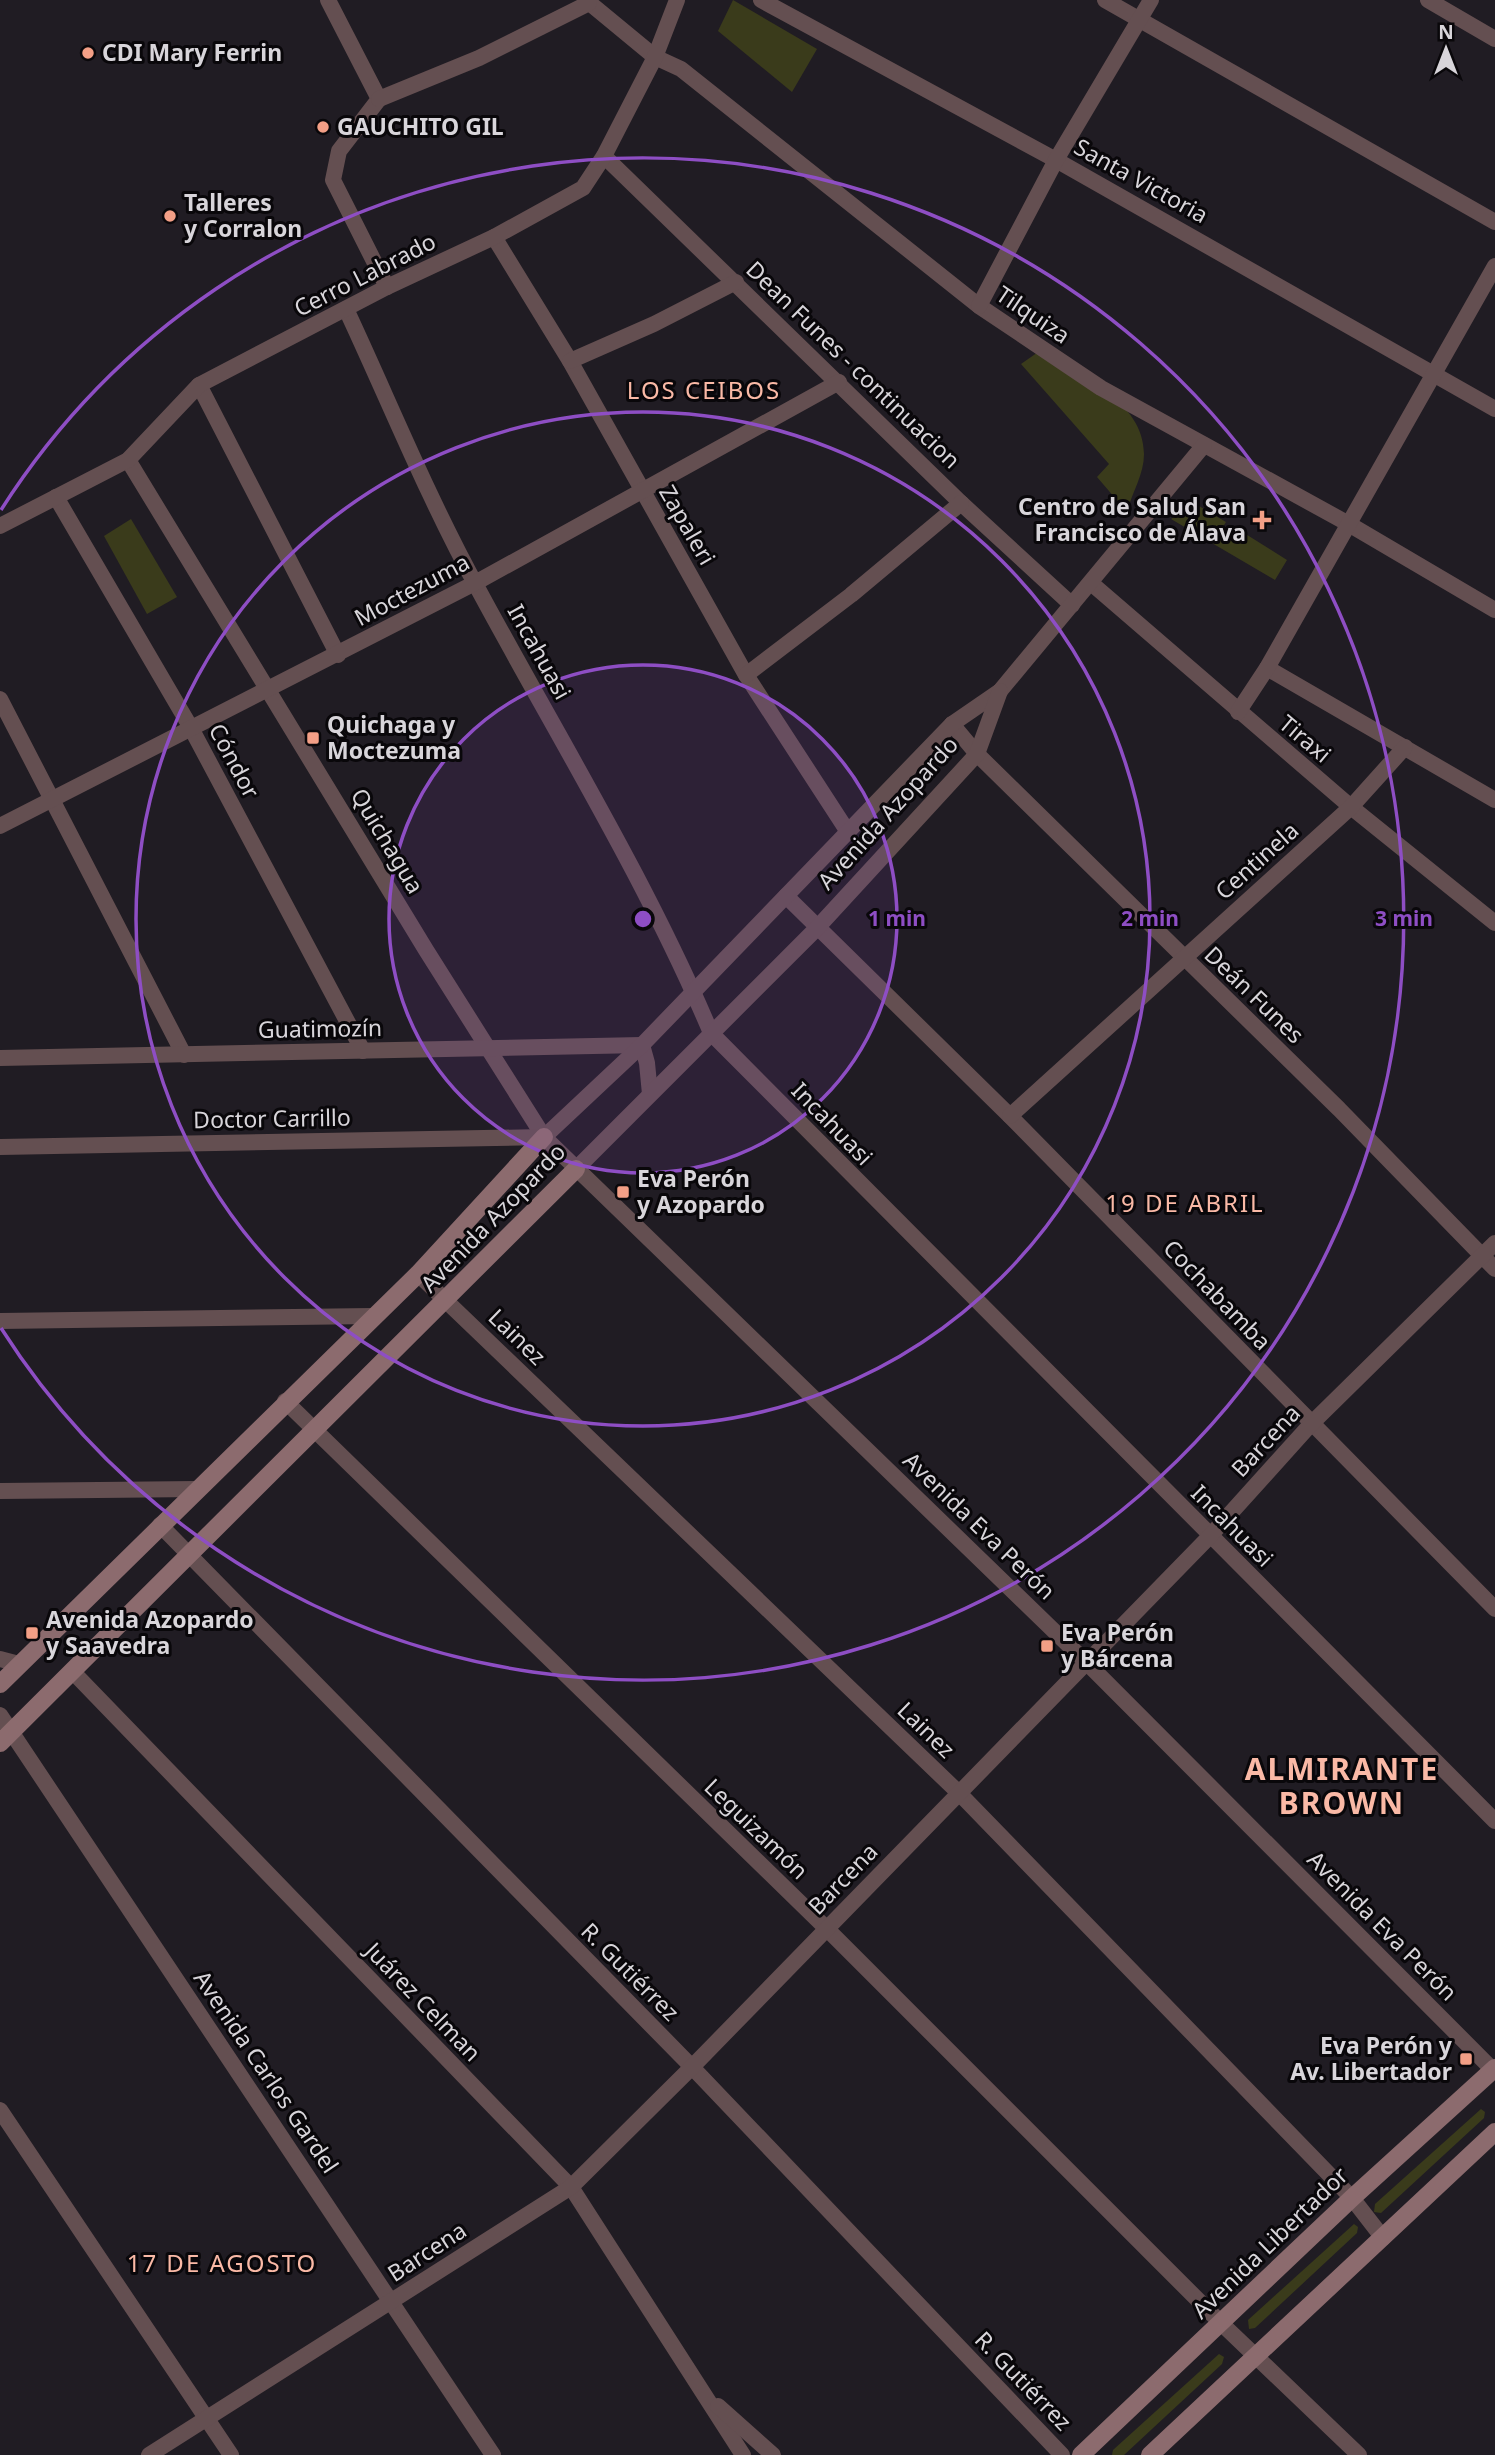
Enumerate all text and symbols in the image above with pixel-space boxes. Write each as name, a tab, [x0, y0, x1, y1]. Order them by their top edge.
north arrow	[1411, 14, 1481, 84]
text: N	[1438, 19, 1454, 45]
place label: CDI Mary Ferrin	[102, 36, 282, 68]
marker: CDI Mary Ferrin	[80, 45, 96, 61]
place label: GAUCHITO GIL	[337, 110, 504, 142]
marker: GAUCHITO GIL	[315, 119, 331, 135]
street label: Santa Victoria	[1069, 130, 1214, 230]
place label: Talleres y Corralon	[184, 186, 302, 244]
marker: Talleres y Corralon	[162, 208, 178, 224]
street label: Cerro Labrado	[288, 225, 441, 324]
street label: Dean Funes - continuacion	[740, 253, 968, 475]
street label: Tilquiza	[990, 278, 1077, 351]
district label: LOS CEIBOS	[627, 373, 781, 406]
street label: Zapaleri	[652, 479, 724, 570]
place label: Centro de Salud San Francisco de Álava	[1018, 490, 1246, 548]
marker: Centro de Salud San Francisco de Álava	[1252, 510, 1272, 530]
street label: Moctezuma	[348, 545, 475, 633]
street label: Incahuasi	[501, 598, 579, 705]
street label: Tiraxi	[1273, 707, 1338, 769]
place label: Quichaga y Moctezuma	[327, 708, 461, 766]
street label: Cóndor	[202, 718, 268, 804]
street label: Avenida Azopardo	[810, 729, 965, 896]
marker: Quichaga y Moctezuma	[305, 730, 321, 746]
street label: Quichagua	[344, 782, 432, 899]
street label: Centinela	[1208, 814, 1305, 906]
text: 1 min	[868, 904, 926, 932]
text: 2 min	[1121, 904, 1179, 932]
text: 3 min	[1375, 904, 1433, 932]
centre of rings	[631, 907, 655, 931]
street label: Deán Funes	[1198, 939, 1312, 1050]
street label: Guatimozín	[258, 1011, 382, 1045]
street label: Incahuasi	[785, 1075, 880, 1172]
street label: Doctor Carrillo	[193, 1101, 351, 1135]
street label: Avenida Azopardo	[413, 1136, 572, 1299]
place label: Eva Perón y Azopardo	[637, 1162, 765, 1220]
marker: Eva Perón y Azopardo	[615, 1184, 631, 1200]
district label: 19 DE ABRIL	[1105, 1186, 1265, 1219]
street label: Cochabamba	[1157, 1232, 1279, 1357]
street label: Lainez	[482, 1301, 554, 1372]
street label: Barcena	[1224, 1397, 1307, 1483]
street label: Avenida Eva Perón	[897, 1444, 1063, 1606]
street label: Incahuasi	[1185, 1477, 1281, 1573]
place label: Avenida Azopardo y Saavedra	[46, 1603, 254, 1661]
place label: Eva Perón y Bárcena	[1061, 1616, 1174, 1674]
marker: Avenida Azopardo y Saavedra	[24, 1625, 40, 1641]
marker: Eva Perón y Bárcena	[1039, 1638, 1055, 1654]
street label: Lainez	[891, 1694, 963, 1765]
district label: ALMIRANTE BROWN	[1245, 1748, 1439, 1823]
street label: Leguizamón	[698, 1771, 816, 1886]
street label: Barcena	[800, 1836, 884, 1921]
street label: Avenida Eva Perón	[1301, 1843, 1465, 2007]
street label: R. Gutiérrez	[575, 1915, 687, 2027]
street label: Juárez Celman	[357, 1933, 489, 2068]
street label: Avenida Carlos Gardel	[187, 1964, 347, 2179]
place label: Eva Perón y Av. Libertador	[1290, 2029, 1453, 2087]
marker: Eva Perón y Av. Libertador	[1458, 2051, 1474, 2067]
street label: Avenida Libertador	[1184, 2159, 1355, 2325]
street label: Barcena	[381, 2214, 472, 2289]
district label: 17 DE AGOSTO	[127, 2246, 317, 2279]
street label: R. Gutiérrez	[968, 2324, 1079, 2437]

